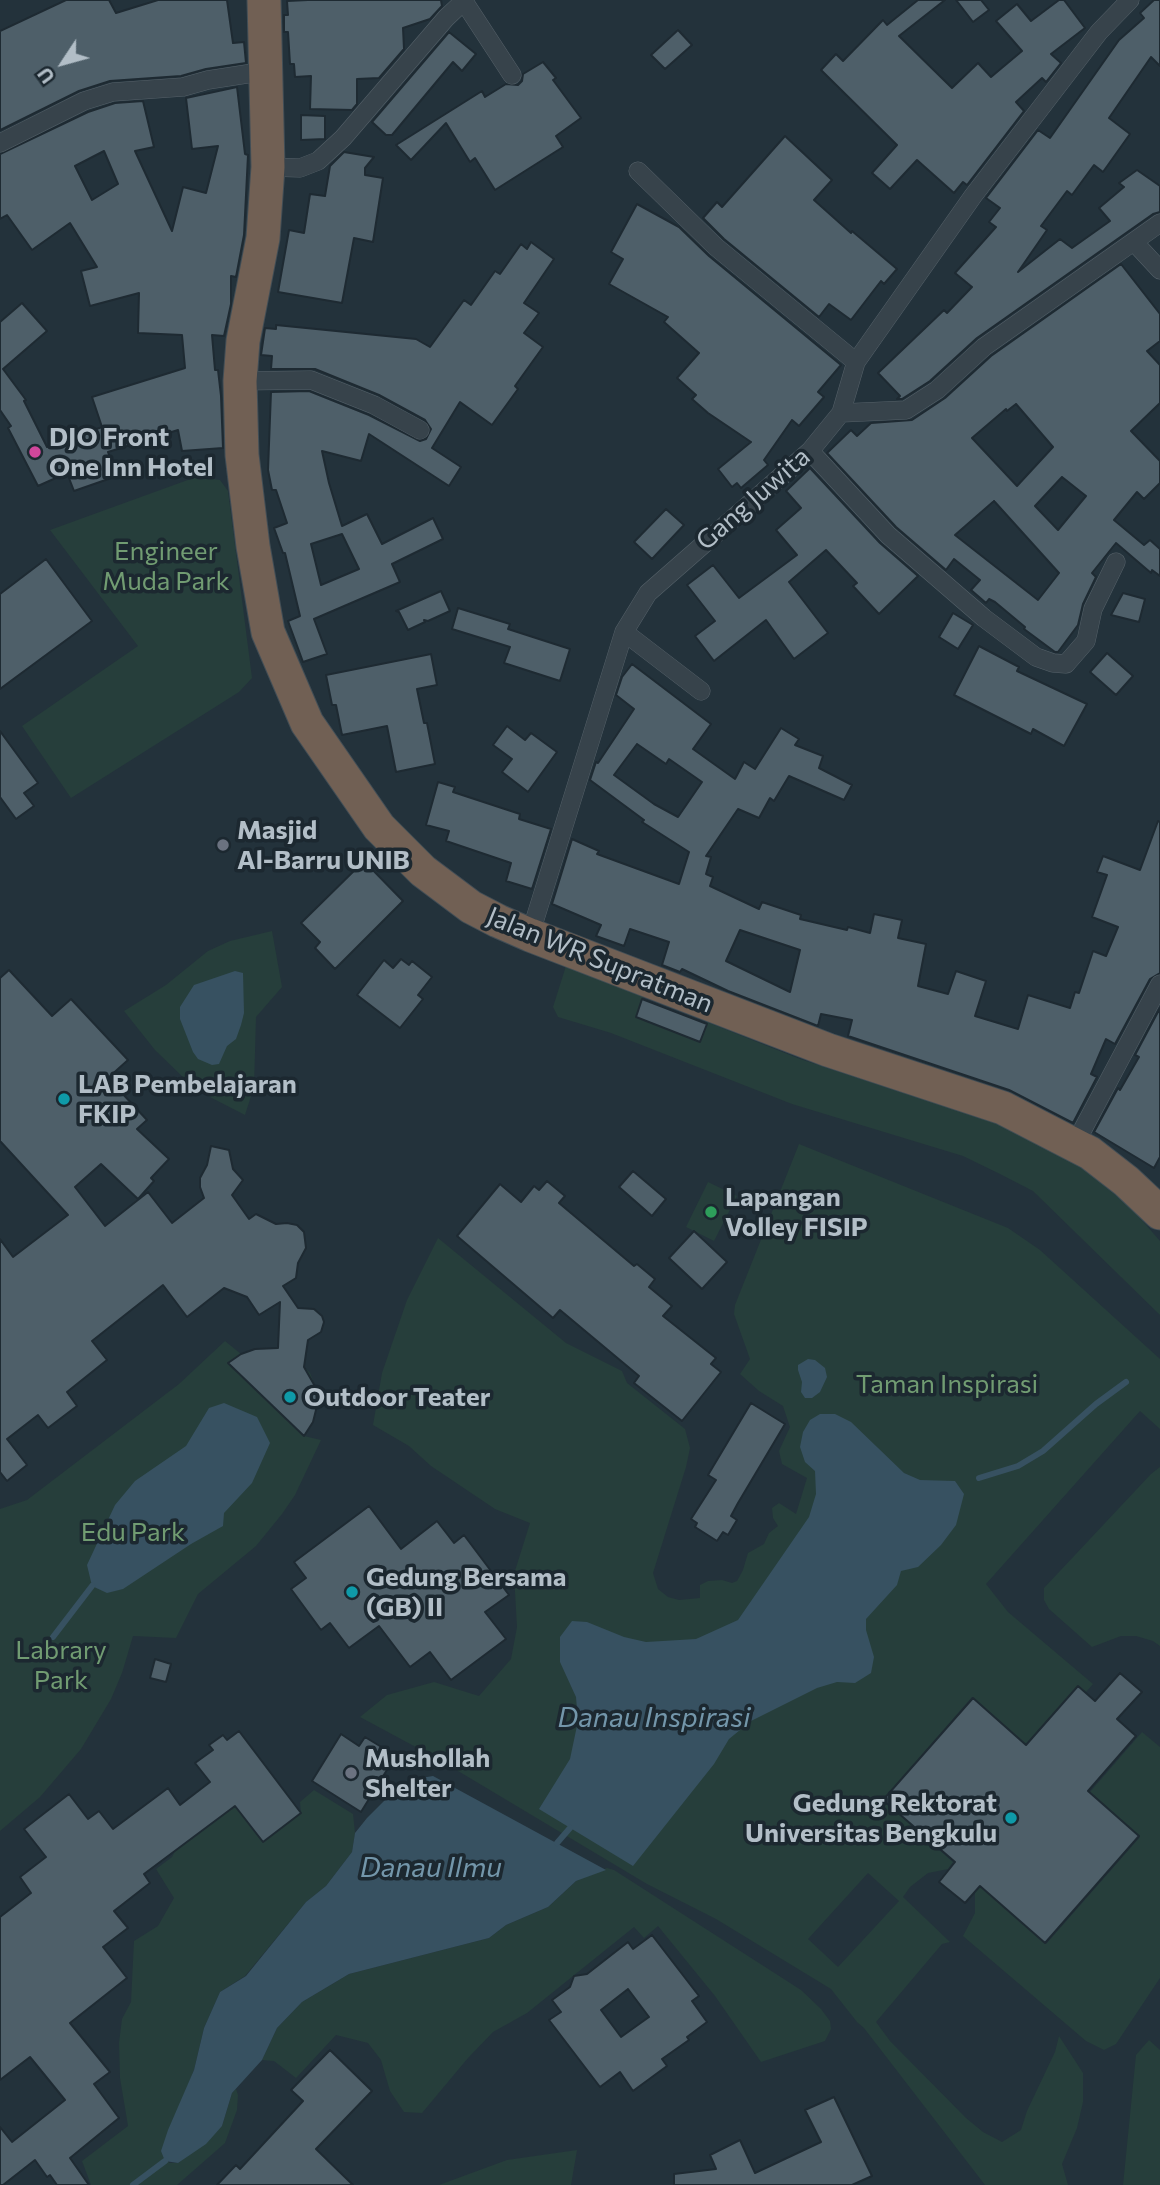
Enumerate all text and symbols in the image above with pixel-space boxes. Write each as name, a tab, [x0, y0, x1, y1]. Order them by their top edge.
north arrow	[28, 28, 98, 98]
text: U	[32, 63, 59, 88]
place label: DJO Front One Inn Hotel	[49, 421, 214, 482]
street label: Gang Juwita	[690, 441, 816, 557]
marker: DJO Front One Inn Hotel	[27, 444, 43, 460]
park label: Engineer Muda Park	[102, 535, 230, 596]
place label: Masjid Al-Barru UNIB	[237, 814, 410, 876]
marker: Masjid Al-Barru UNIB	[215, 837, 231, 853]
street label: Jalan WR Supratman	[482, 900, 718, 1020]
place label: LAB Pembelajaran FKIP	[78, 1068, 297, 1130]
marker: LAB Pembelajaran FKIP	[56, 1091, 72, 1107]
place label: Lapangan Volley FISIP	[725, 1181, 868, 1242]
marker: Lapangan Volley FISIP	[703, 1204, 719, 1220]
park label: Taman Inspirasi	[856, 1368, 1038, 1400]
place label: Outdoor Teater	[304, 1381, 490, 1413]
marker: Outdoor Teater	[282, 1389, 298, 1405]
park label: Edu Park	[81, 1516, 185, 1548]
place label: Gedung Bersama (GB) II	[366, 1561, 566, 1622]
marker: Gedung Bersama (GB) II	[344, 1584, 360, 1600]
park label: Labrary Park	[15, 1634, 107, 1696]
water label: Danau Inspirasi	[558, 1701, 750, 1735]
place label: Mushollah Shelter	[365, 1742, 490, 1803]
marker: Mushollah Shelter	[343, 1765, 359, 1781]
place label: Gedung Rektorat Universitas Bengkulu	[745, 1787, 997, 1848]
marker: Gedung Rektorat Universitas Bengkulu	[1003, 1810, 1019, 1826]
water label: Danau Ilmu	[360, 1851, 502, 1885]

